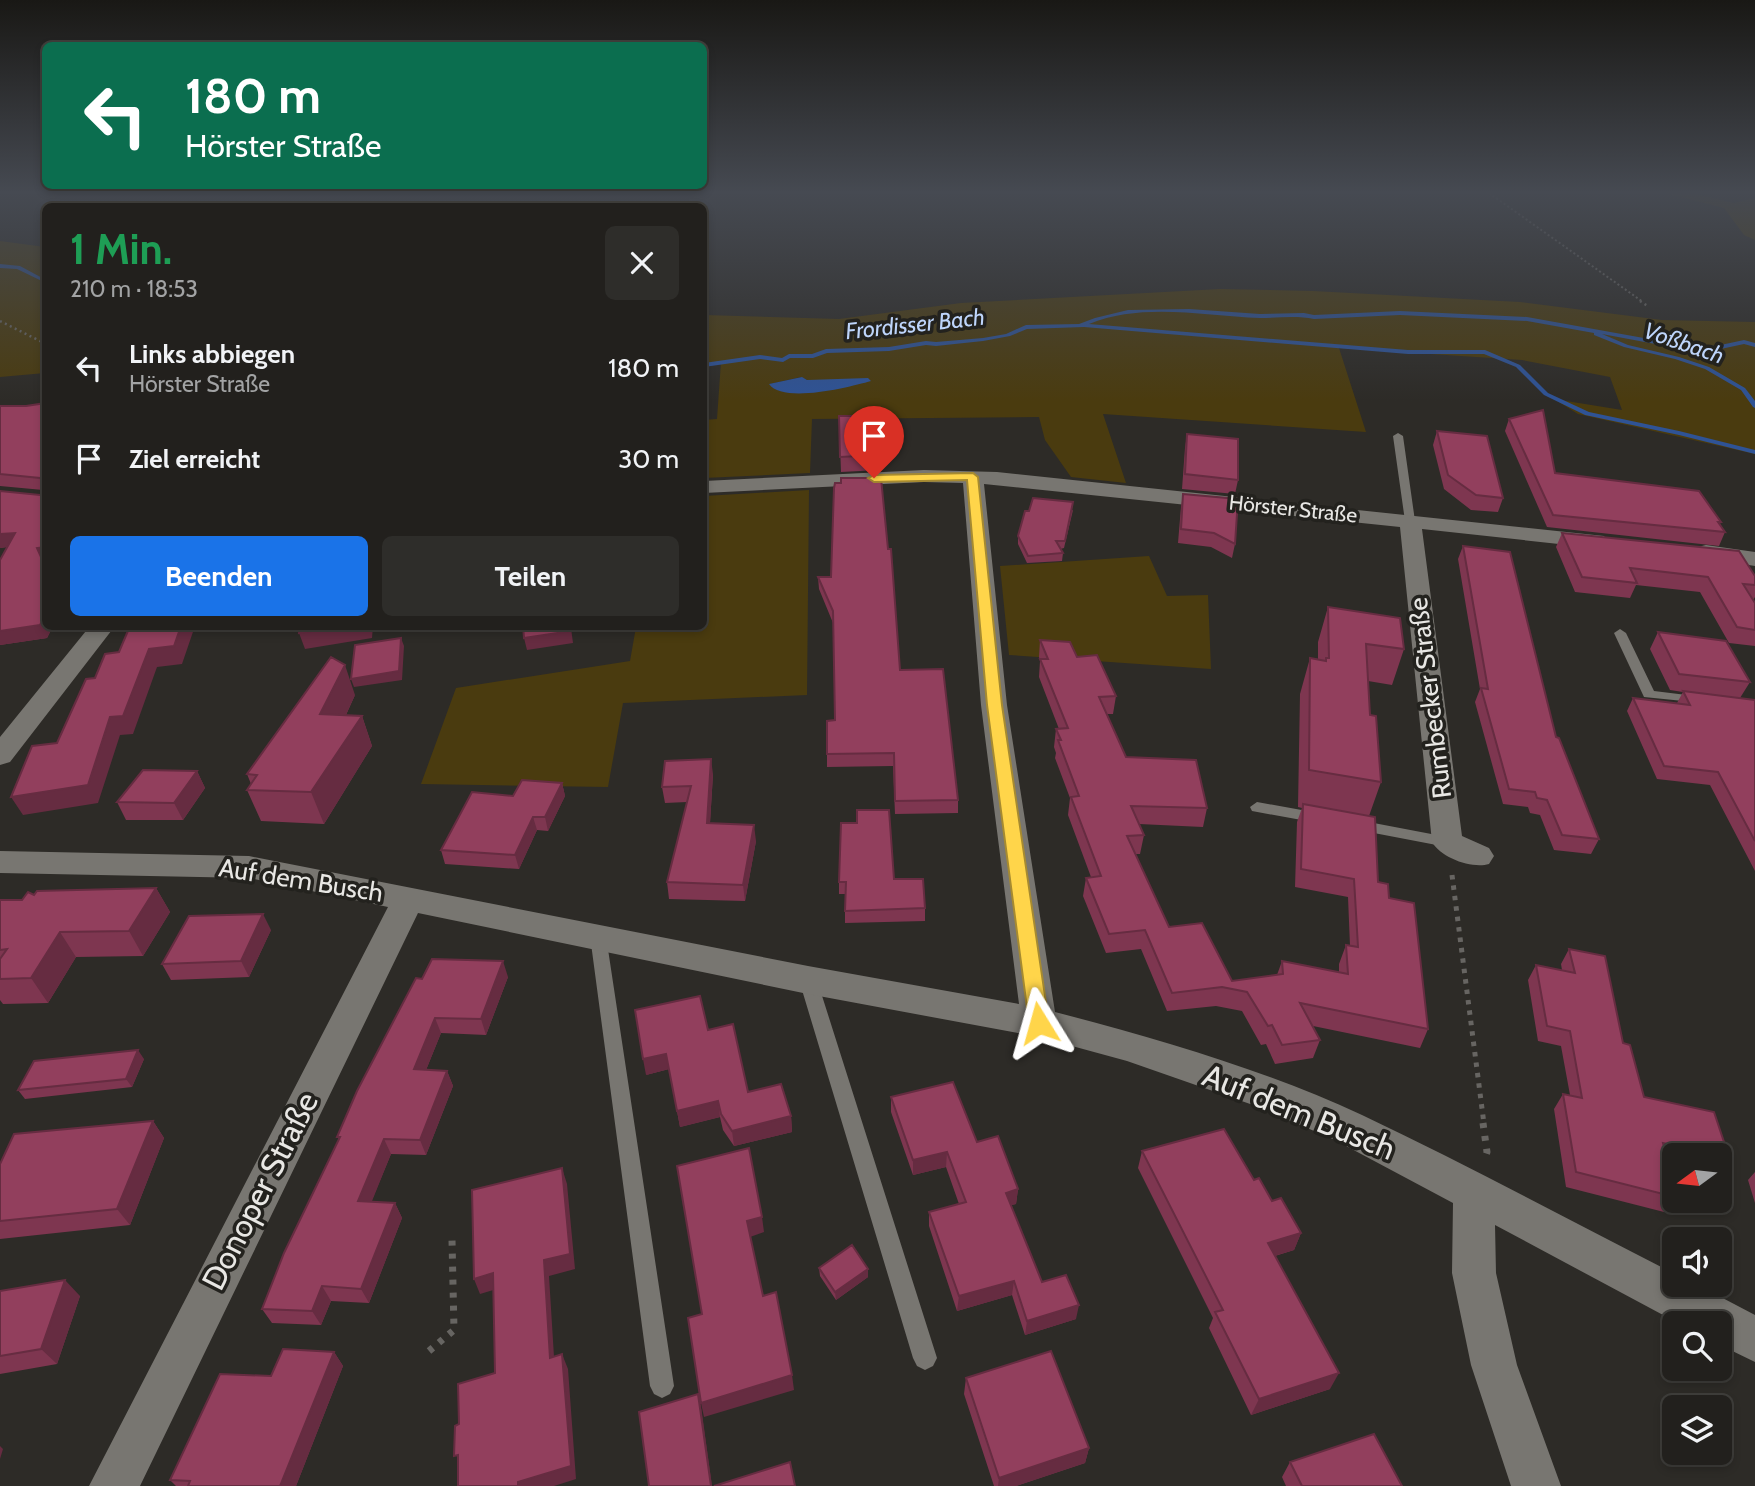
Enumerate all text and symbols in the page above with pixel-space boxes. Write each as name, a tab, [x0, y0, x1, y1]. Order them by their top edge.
text: 180 m	[185, 66, 321, 125]
icon: left	[70, 70, 161, 161]
text: Hörster Straße	[185, 126, 381, 165]
text: 1 Min.	[70, 223, 172, 275]
button: close	[605, 226, 679, 300]
text: 210 m · 18:53	[70, 275, 198, 303]
water label: Frordisser Bach	[844, 303, 986, 345]
water label: Voßbach	[1640, 316, 1728, 370]
text: Links abbiegen	[129, 338, 295, 370]
icon: left	[70, 349, 108, 387]
text: 180 m	[608, 352, 679, 384]
text: Hörster Straße	[129, 370, 270, 398]
pin	[844, 406, 904, 478]
icon: arrive	[855, 417, 893, 455]
icon: arrive	[70, 440, 108, 478]
text: Ziel erreicht	[129, 443, 260, 475]
text: 30 m	[618, 443, 679, 475]
street label: Hörster Straße	[1228, 489, 1359, 528]
button: Beenden	[70, 536, 368, 616]
button: Teilen	[382, 536, 679, 616]
street label: Rumbecker Straße	[1402, 596, 1458, 800]
street label: Auf dem Busch	[217, 851, 385, 909]
position arrow	[1002, 986, 1076, 1060]
street label: Auf dem Busch	[1197, 1055, 1401, 1168]
street label: Donoper Straße	[193, 1085, 326, 1296]
north arrow	[1662, 1143, 1732, 1213]
map controls	[1662, 1143, 1732, 1465]
button: sound	[1662, 1227, 1732, 1297]
button: search	[1662, 1311, 1732, 1381]
button: layers	[1662, 1395, 1732, 1465]

